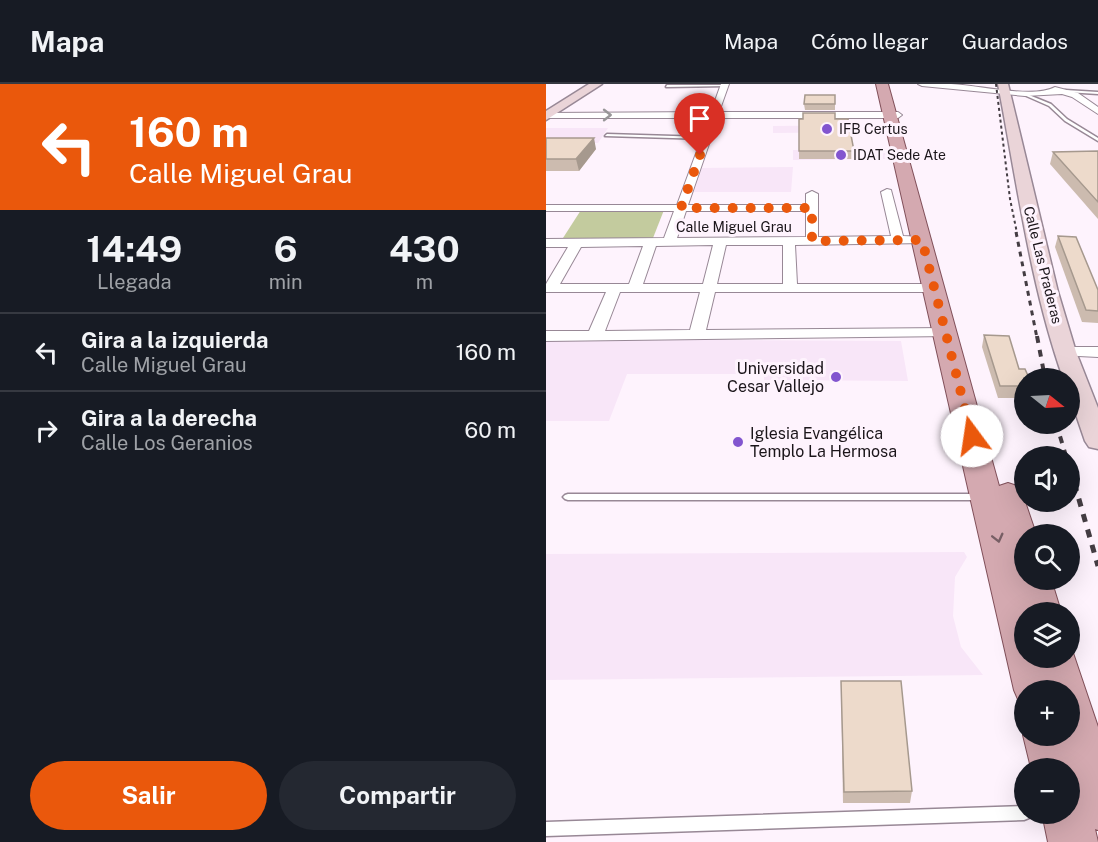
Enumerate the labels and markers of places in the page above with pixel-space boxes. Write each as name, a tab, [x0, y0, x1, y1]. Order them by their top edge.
pin	[674, 93, 725, 155]
place label: IFB Certus	[839, 121, 907, 137]
marker: IFB Certus	[820, 122, 834, 136]
place label: IDAT Sede Ate	[853, 147, 946, 163]
marker: IDAT Sede Ate	[834, 148, 848, 162]
place label: Universidad Cesar Vallejo	[727, 359, 824, 396]
marker: Universidad Cesar Vallejo	[829, 370, 843, 384]
place label: Iglesia Evangélica Templo La Hermosa	[750, 424, 897, 461]
marker: Iglesia Evangélica Templo La Hermosa	[731, 435, 745, 449]

